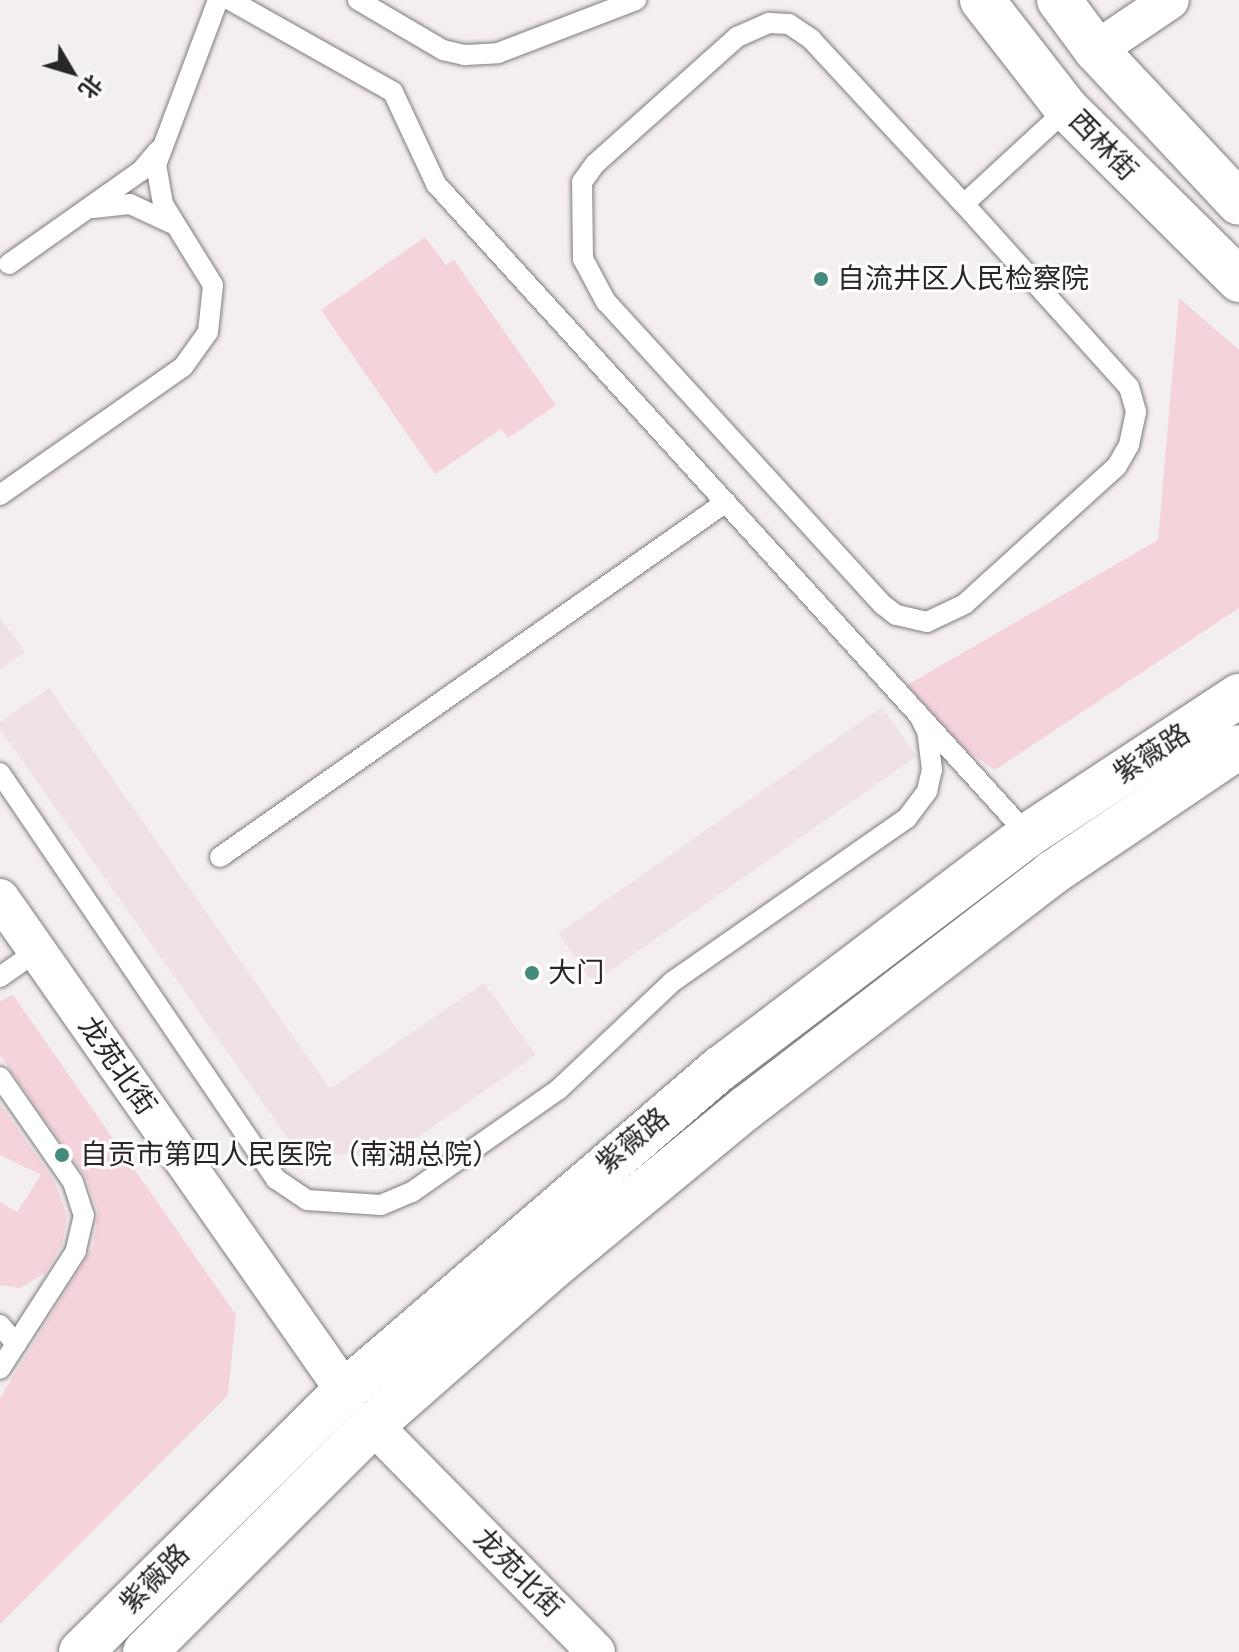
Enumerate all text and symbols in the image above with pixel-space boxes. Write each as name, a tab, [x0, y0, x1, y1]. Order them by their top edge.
north arrow	[32, 32, 112, 112]
text: 北	[72, 68, 110, 105]
street label: 西林街	[1062, 104, 1144, 188]
place label: 自流井区人民检察院	[837, 262, 1089, 296]
marker: 自流井区人民检察院	[812, 270, 830, 288]
street label: 紫薇路	[1108, 717, 1196, 791]
place label: 大门	[548, 956, 604, 990]
marker: 大门	[523, 964, 541, 982]
street label: 龙苑北街	[71, 1010, 163, 1122]
street label: 紫薇路	[590, 1101, 676, 1181]
place label: 自贡市第四人民医院（南湖总院）	[80, 1138, 500, 1172]
marker: 自贡市第四人民医院（南湖总院）	[51, 1144, 73, 1166]
street label: 龙苑北街	[467, 1522, 569, 1624]
street label: 紫薇路	[113, 1537, 197, 1621]

